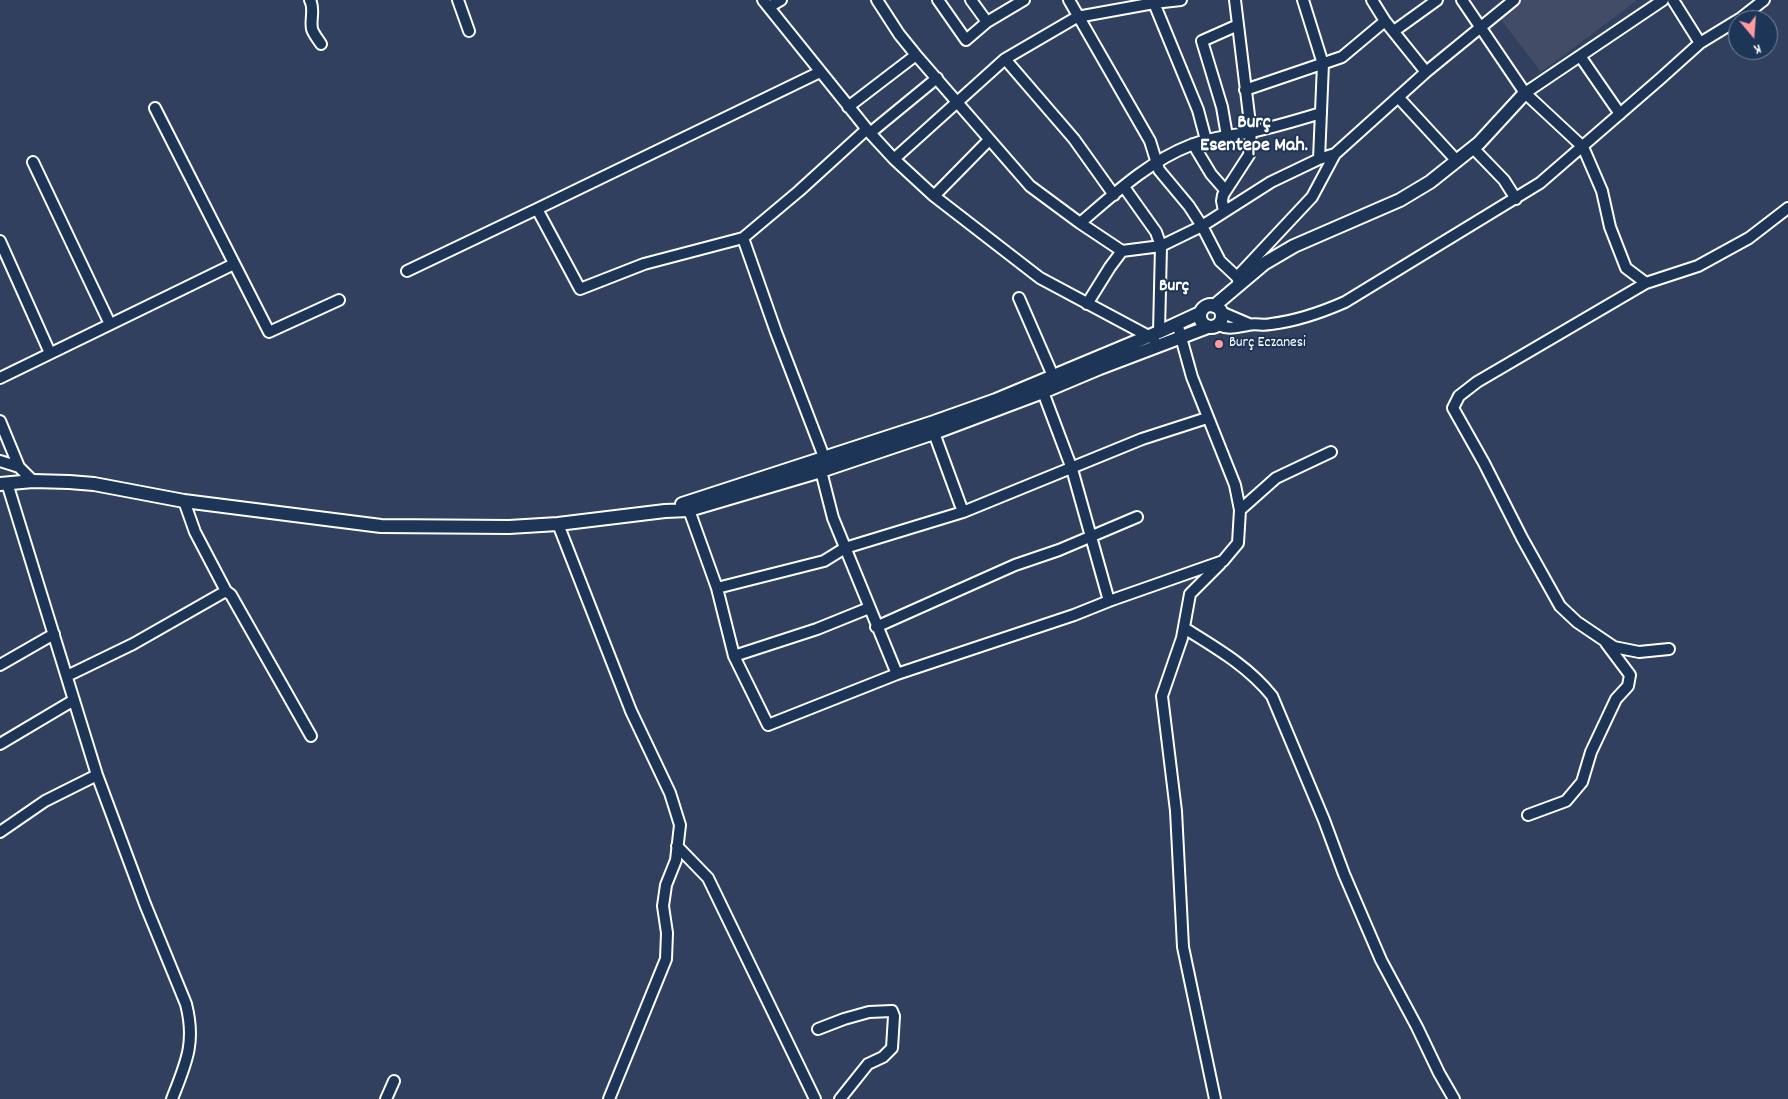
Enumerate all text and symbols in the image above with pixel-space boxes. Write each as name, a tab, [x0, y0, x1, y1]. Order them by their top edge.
north arrow	[1728, 10, 1778, 60]
text: K	[1751, 38, 1763, 59]
district label: Burç Esentepe Mah.	[1200, 112, 1308, 159]
district label: Burç	[1159, 277, 1189, 299]
place label: Burç Eczanesi	[1229, 335, 1306, 353]
marker: Burç Eczanesi	[1213, 338, 1225, 350]

